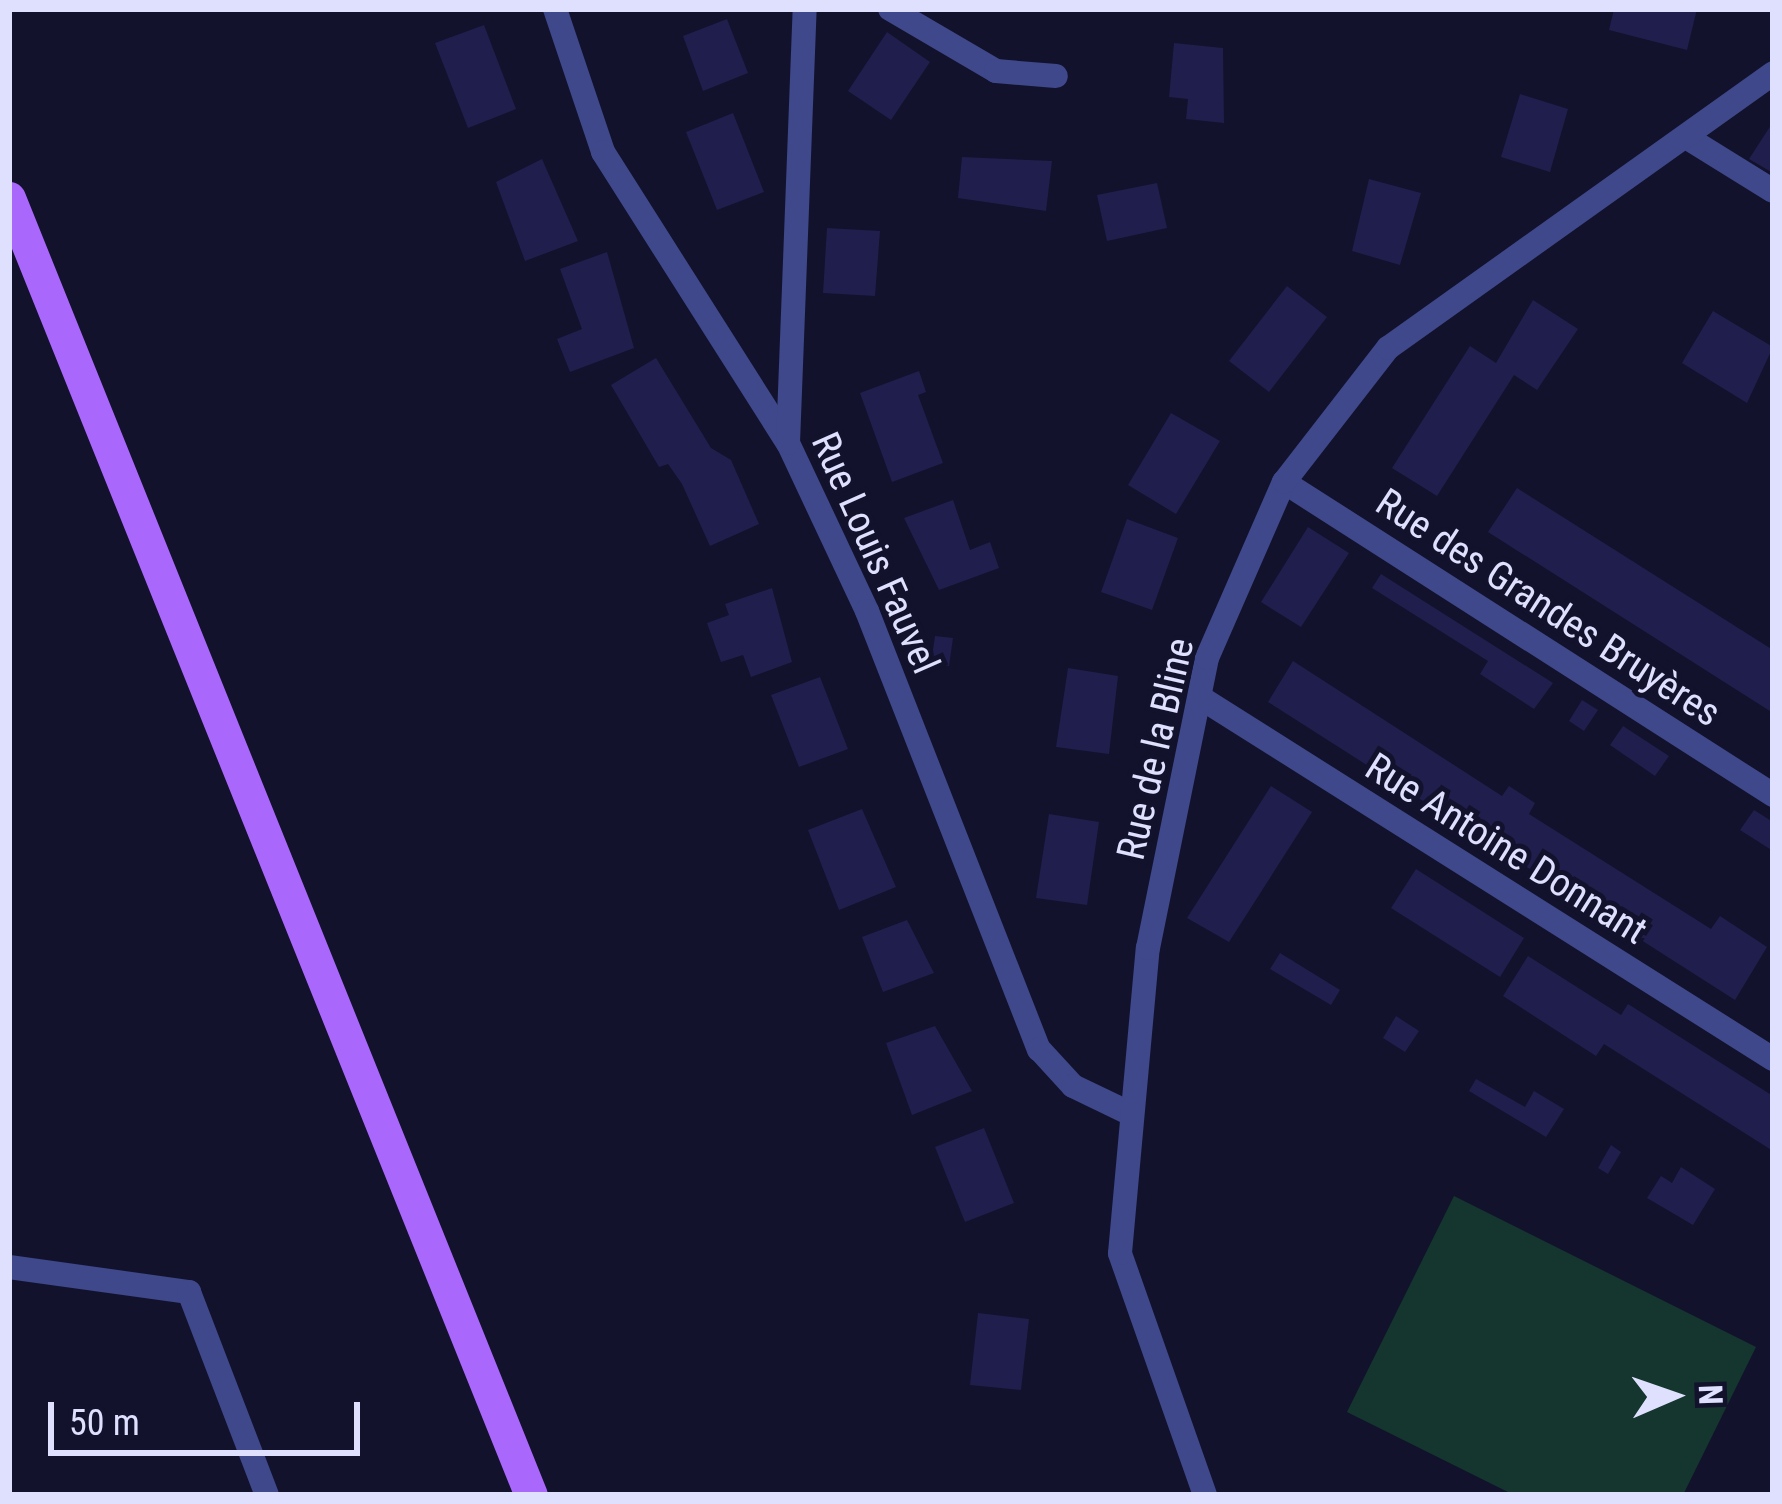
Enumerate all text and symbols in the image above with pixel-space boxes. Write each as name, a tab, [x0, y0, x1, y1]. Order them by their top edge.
street label: Rue Louis Fauvel	[801, 425, 949, 681]
street label: Rue des Grandes Bruyères	[1367, 479, 1729, 737]
street label: Rue de la Bline	[1108, 633, 1204, 865]
street label: Rue Antoine Donnant	[1357, 744, 1655, 954]
north arrow	[1614, 1336, 1734, 1456]
scale bar	[54, 1378, 366, 1452]
text: N	[1691, 1384, 1730, 1406]
text: 50 m	[69, 1402, 140, 1444]

